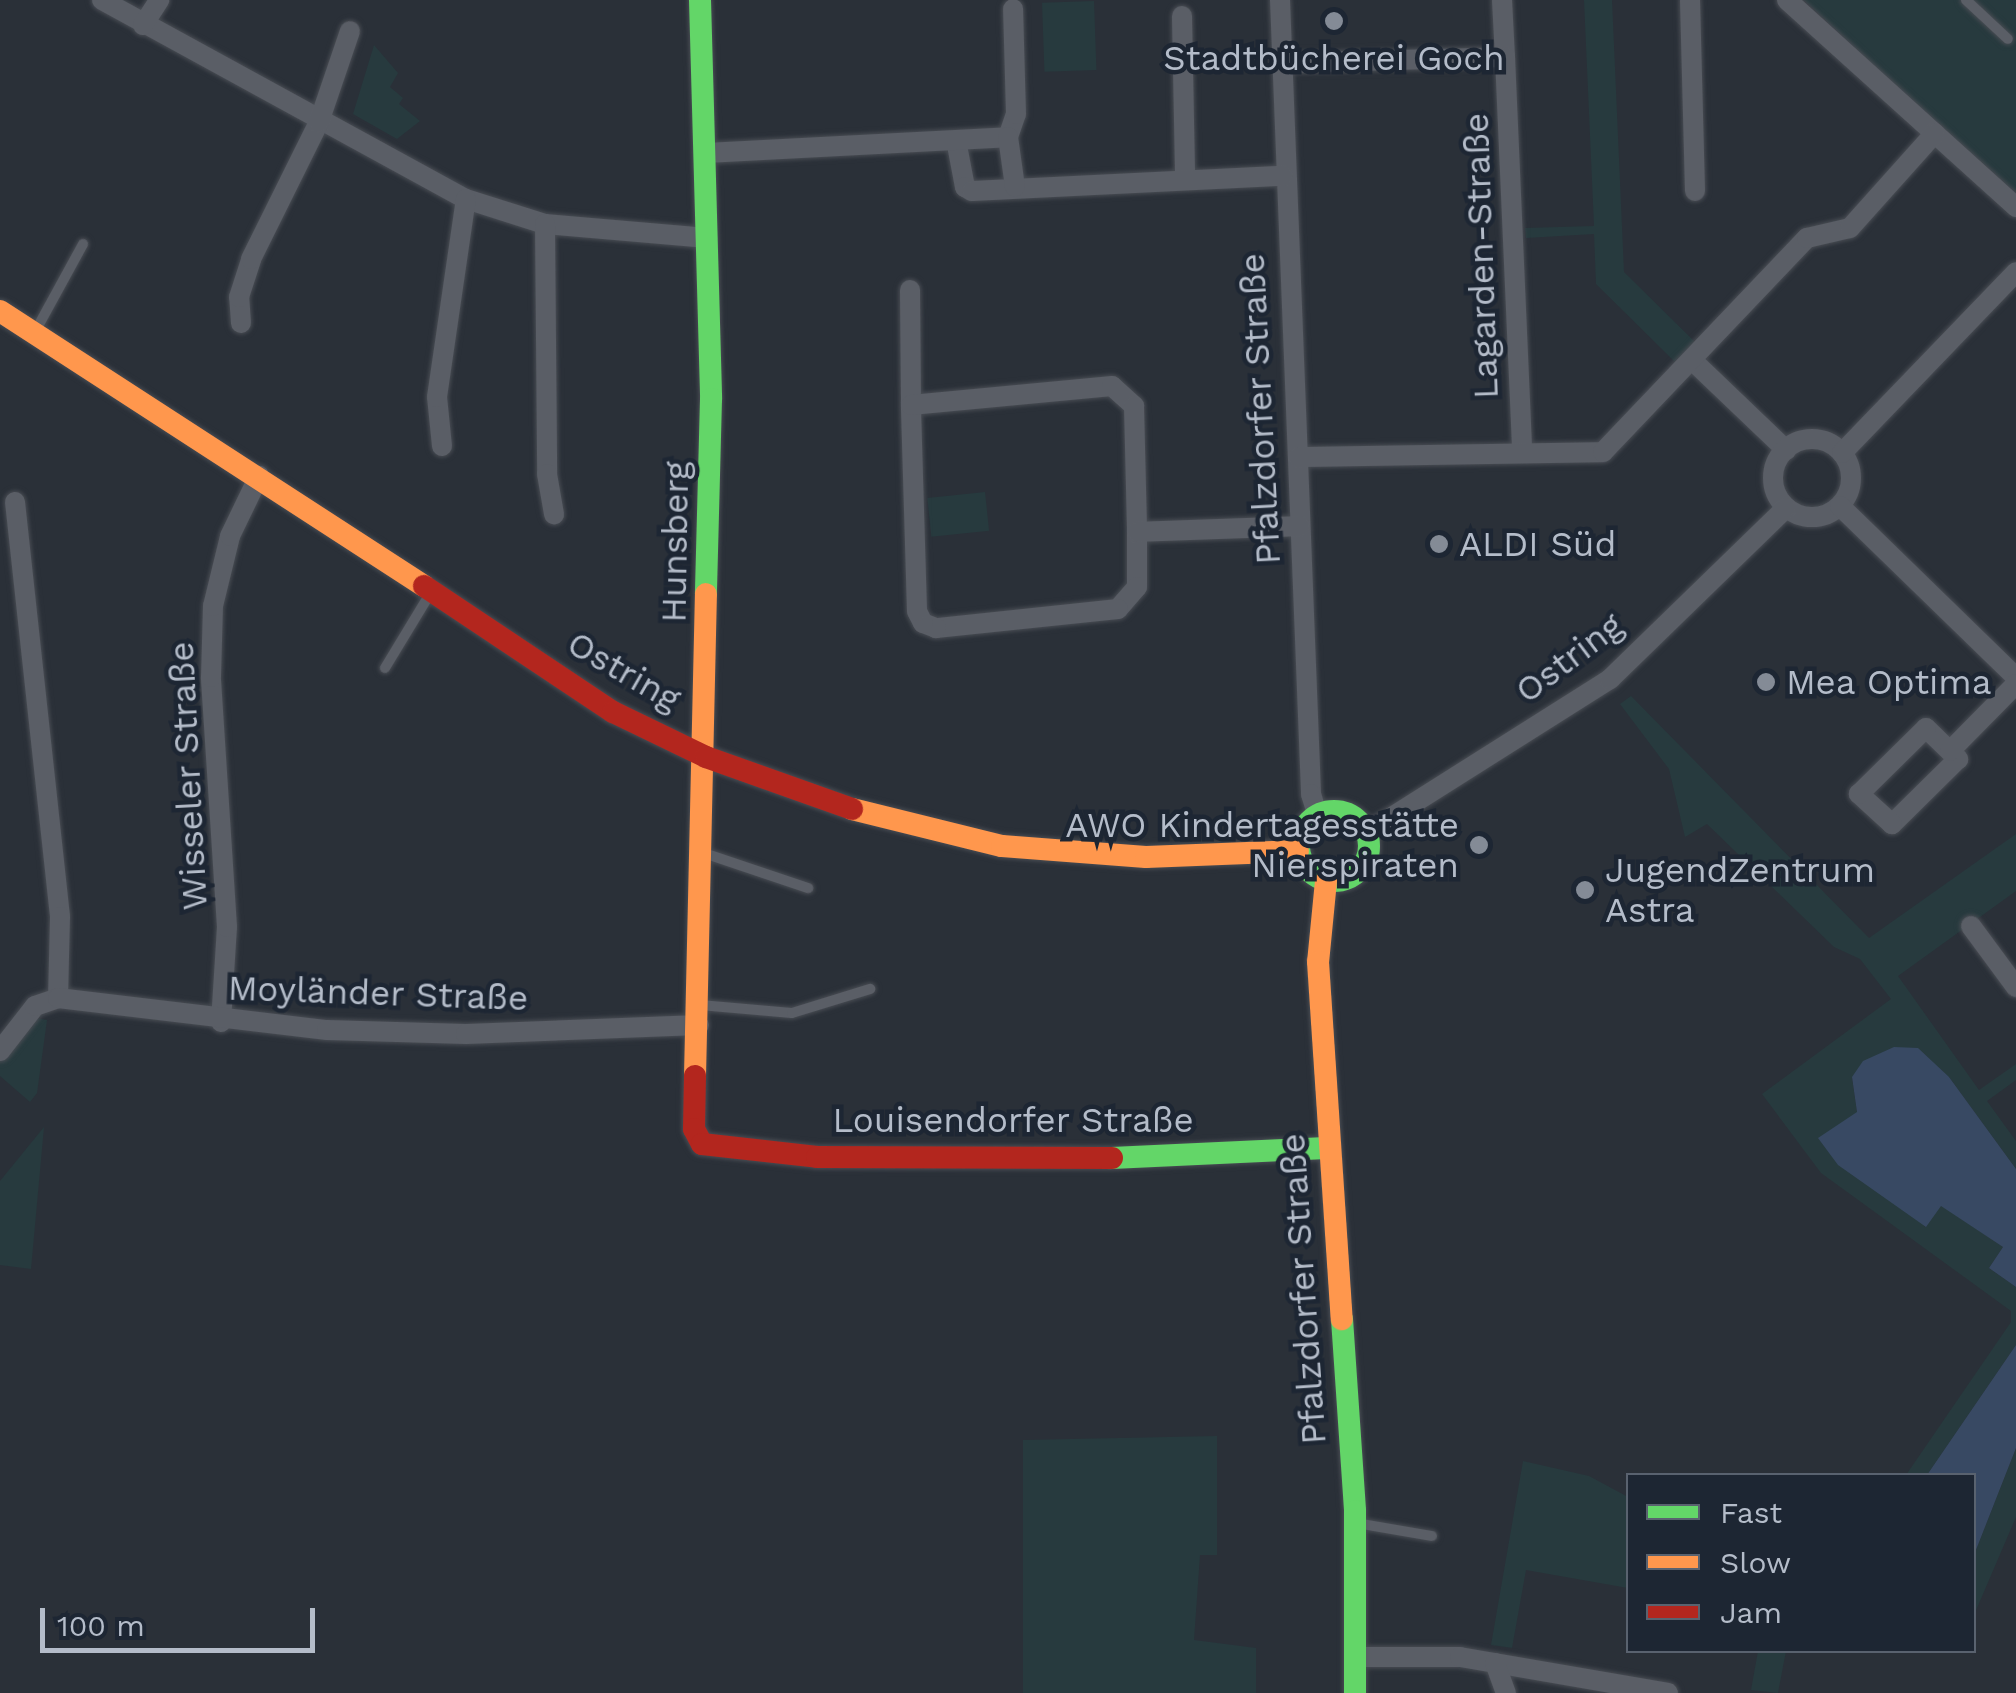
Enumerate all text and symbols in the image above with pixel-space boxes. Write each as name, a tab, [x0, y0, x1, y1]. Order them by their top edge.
marker: Stadtbücherei Goch	[1323, 10, 1345, 32]
place label: Stadtbücherei Goch	[1163, 37, 1505, 79]
street label: Lagarden-Straße	[1455, 112, 1507, 400]
street label: Pfalzdorfer Straße	[1231, 252, 1289, 566]
street label: Hunsberg	[653, 461, 697, 623]
place label: ALDI Süd	[1459, 523, 1616, 565]
marker: ALDI Süd	[1428, 533, 1450, 555]
street label: Ostring	[1507, 604, 1631, 712]
street label: Ostring	[560, 622, 688, 720]
street label: Wisseler Straße	[160, 640, 216, 912]
place label: Mea Optima	[1786, 661, 1992, 703]
marker: Mea Optima	[1755, 671, 1777, 693]
place label: AWO Kindertagesstätte Nierspiraten	[1065, 804, 1459, 886]
marker: AWO Kindertagesstätte Nierspiraten	[1468, 834, 1490, 856]
place label: JugendZentrum Astra	[1605, 849, 1875, 931]
marker: JugendZentrum Astra	[1574, 879, 1596, 901]
street label: Moyländer Straße	[227, 967, 529, 1019]
street label: Louisendorfer Straße	[832, 1099, 1194, 1141]
street label: Pfalzdorfer Straße	[1271, 1132, 1335, 1446]
legend	[1626, 1473, 1976, 1653]
text: Fast	[1720, 1495, 1782, 1530]
text: Slow	[1720, 1545, 1791, 1580]
scale bar	[45, 1588, 320, 1650]
text: Jam	[1720, 1595, 1782, 1630]
text: 100 m	[57, 1608, 145, 1643]

